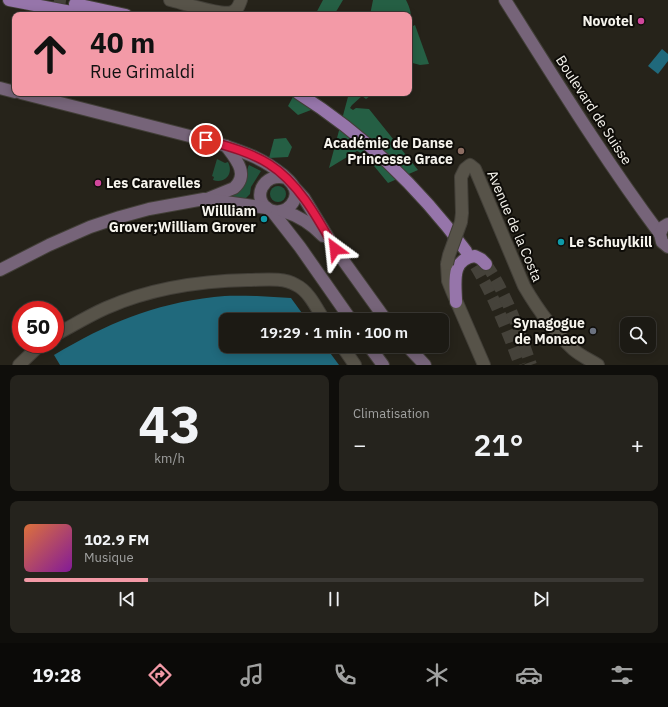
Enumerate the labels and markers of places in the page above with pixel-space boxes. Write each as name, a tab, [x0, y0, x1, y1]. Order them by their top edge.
place label: Novotel	[582, 12, 633, 30]
marker: Novotel	[636, 16, 646, 26]
pin	[189, 123, 223, 157]
place label: Académie de Danse Princesse Grace	[323, 134, 453, 168]
marker: Académie de Danse Princesse Grace	[456, 146, 466, 156]
place label: Les Caravelles	[106, 174, 200, 192]
marker: Les Caravelles	[93, 178, 103, 188]
place label: Willliam Grover;William Grover	[109, 202, 256, 236]
marker: Willliam Grover;William Grover	[259, 214, 269, 224]
place label: Le Schuylkill	[569, 233, 652, 251]
marker: Le Schuylkill	[556, 237, 566, 247]
place label: Synagogue de Monaco	[513, 314, 585, 348]
marker: Synagogue de Monaco	[588, 326, 598, 336]

